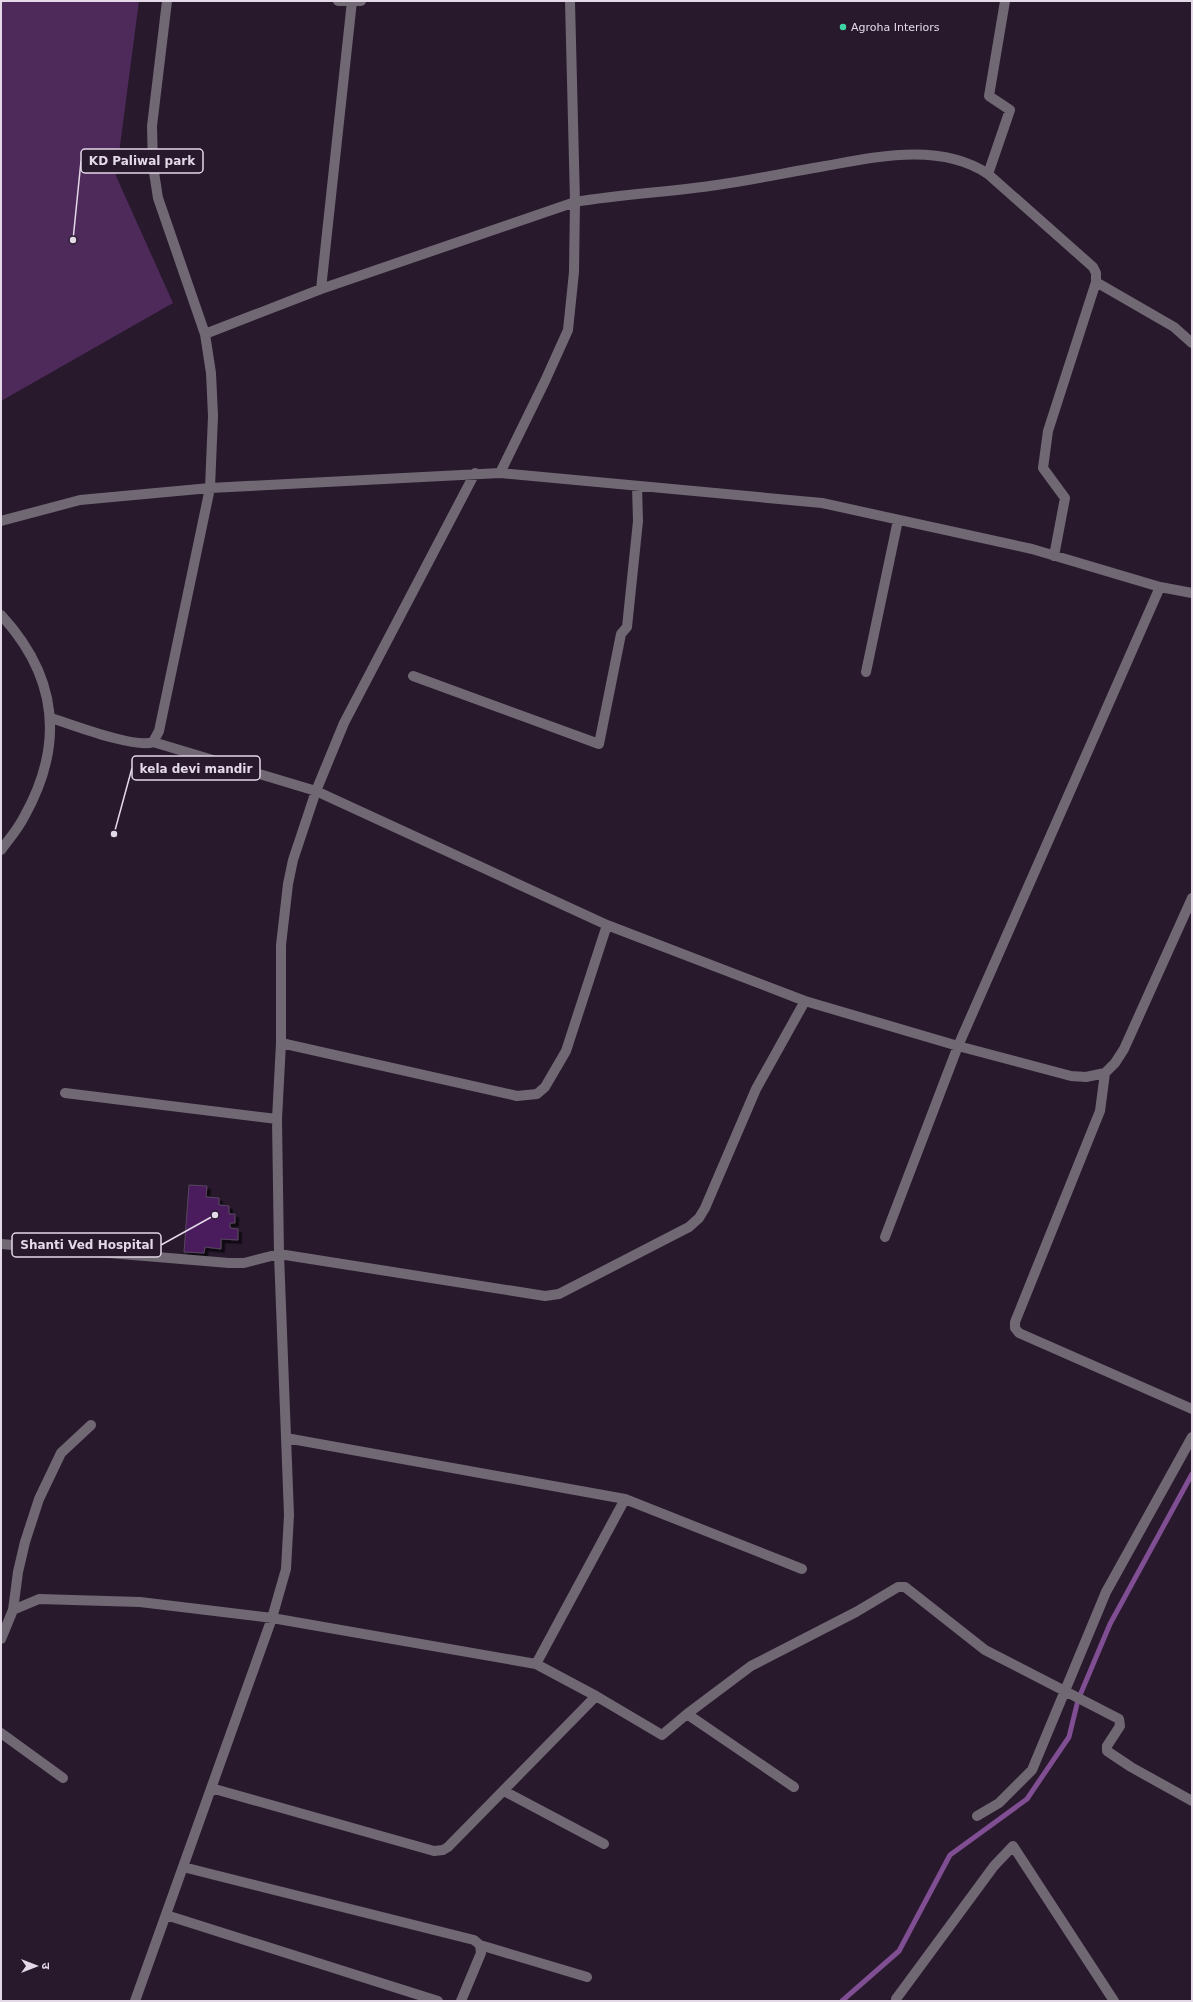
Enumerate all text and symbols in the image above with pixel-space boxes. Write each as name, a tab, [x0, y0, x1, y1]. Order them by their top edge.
place label: Agroha Interiors	[851, 21, 940, 34]
marker: Agroha Interiors	[838, 22, 848, 32]
callout: KD Paliwal park	[81, 149, 203, 173]
text: KD Paliwal park	[89, 154, 196, 168]
callout: kela devi mandir	[132, 756, 260, 780]
text: kela devi mandir	[140, 762, 252, 776]
callout: Shanti Ved Hospital	[12, 1233, 161, 1257]
text: Shanti Ved Hospital	[20, 1238, 154, 1252]
north arrow	[16, 1946, 56, 1986]
text: उ	[39, 1963, 52, 1970]

